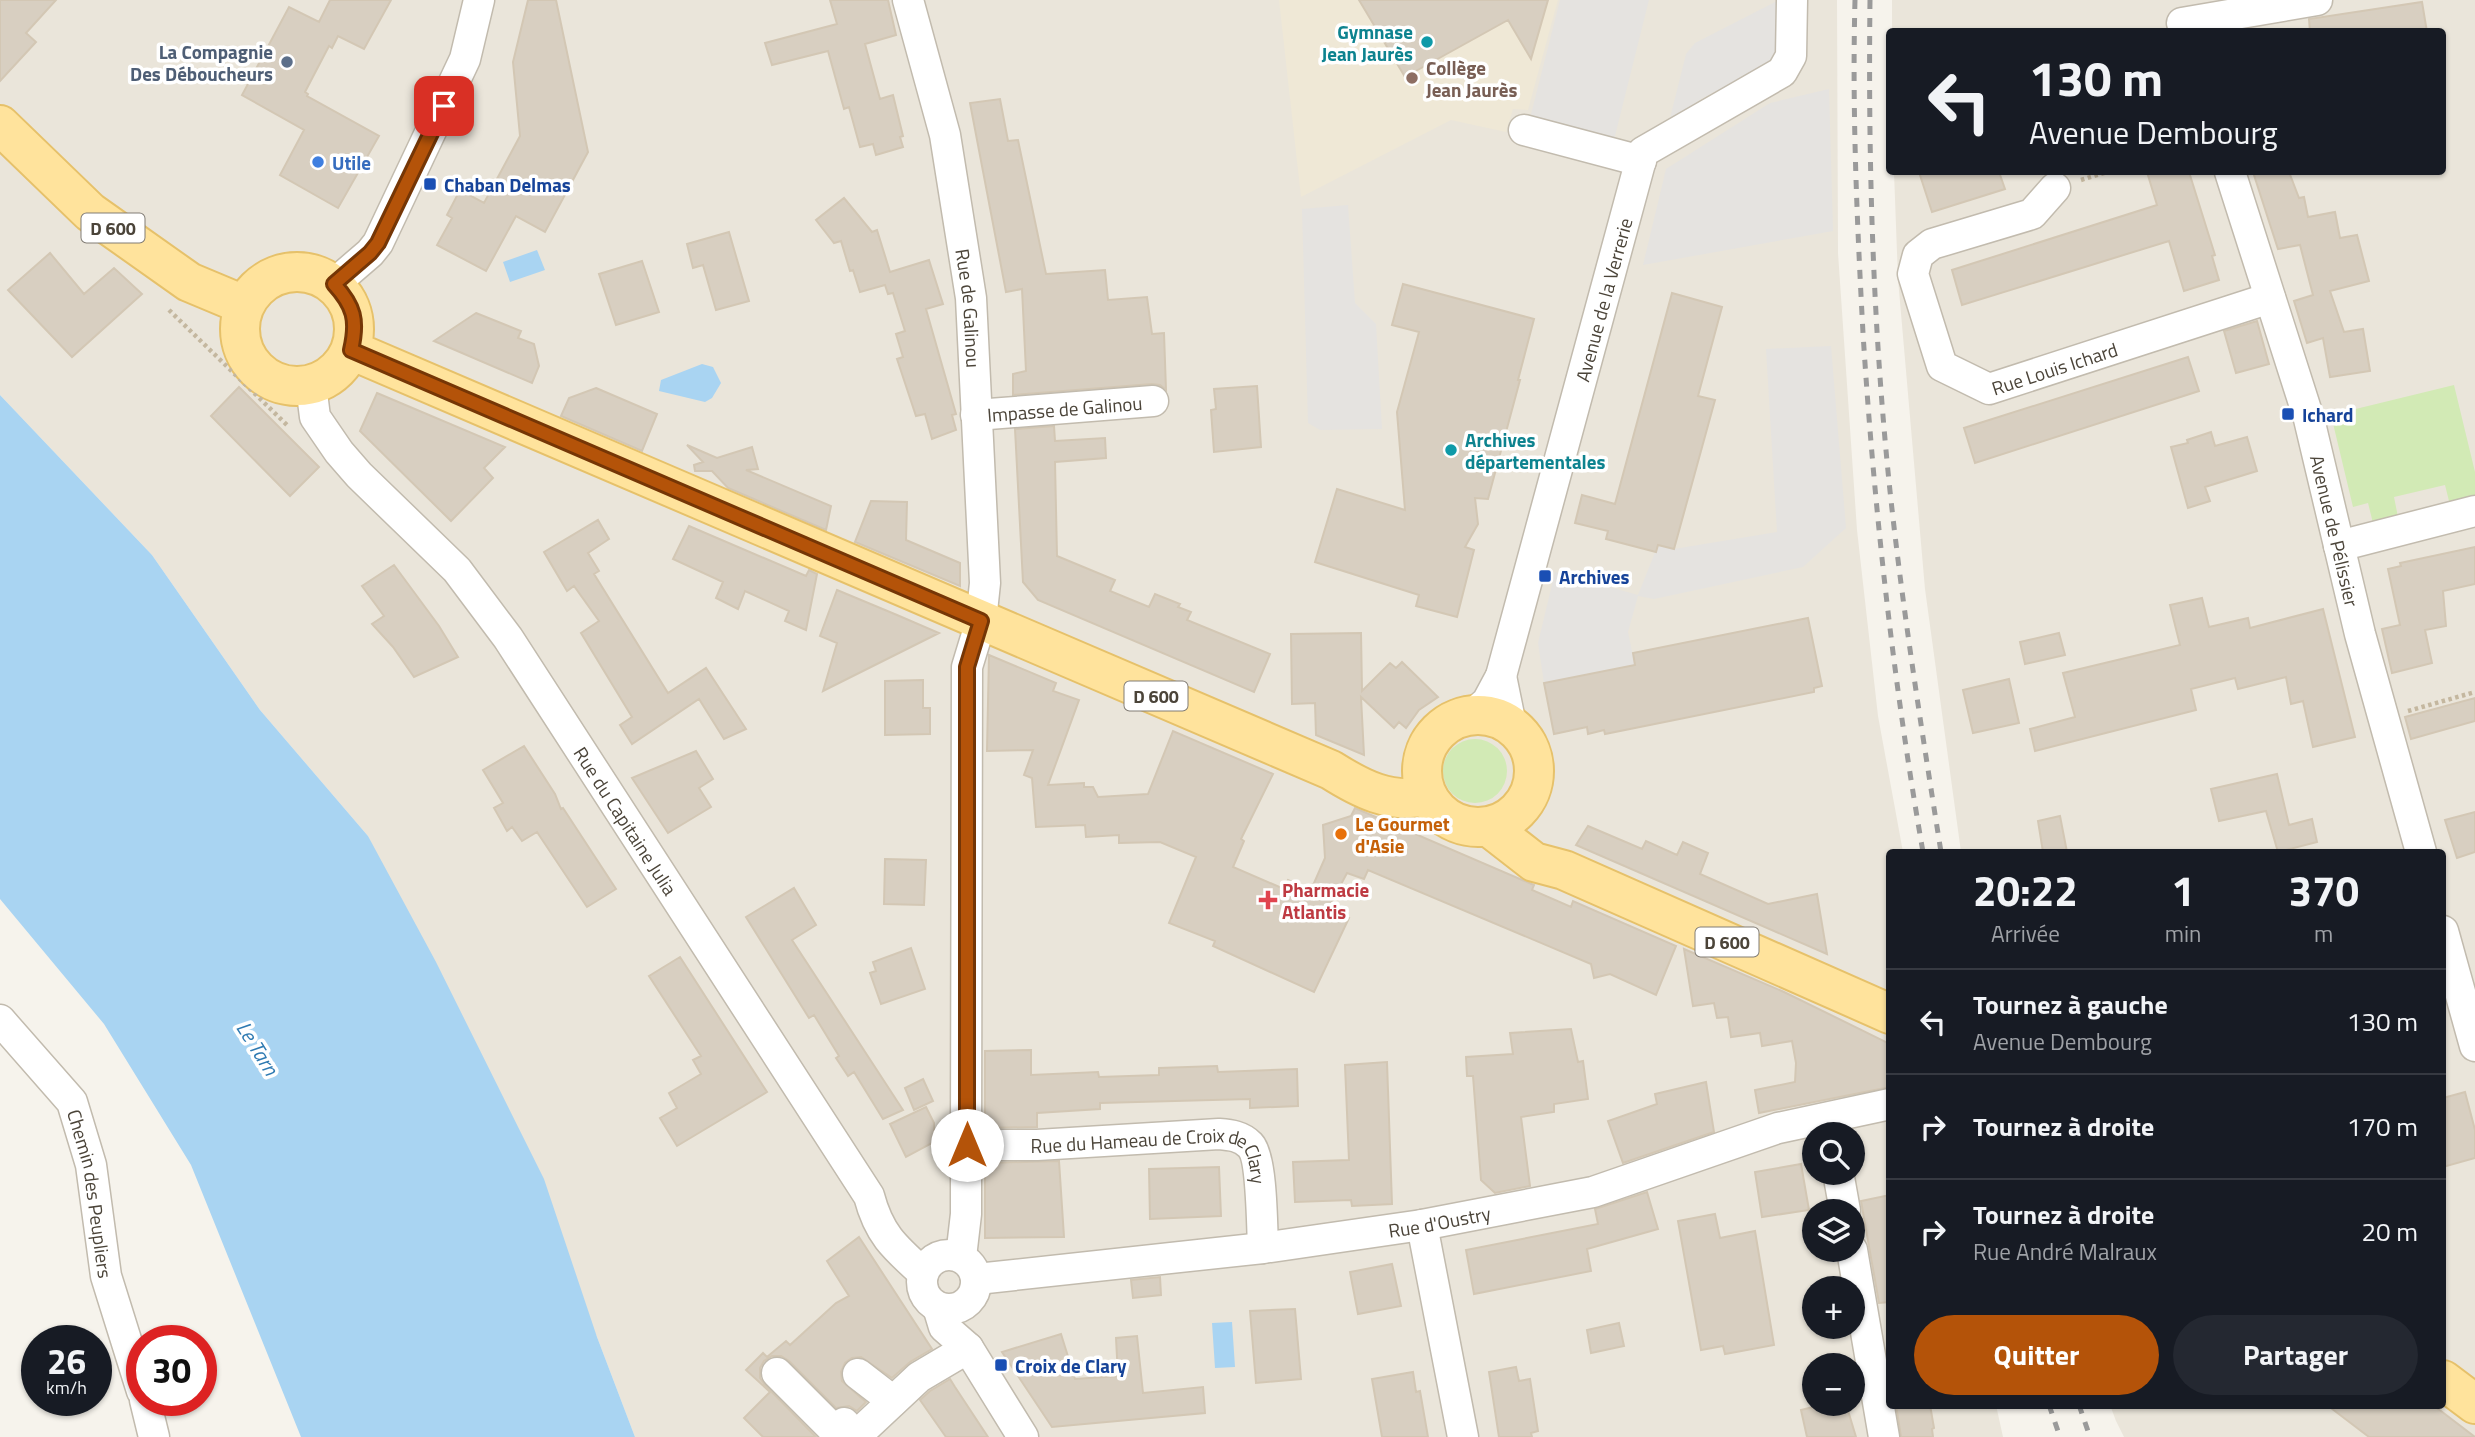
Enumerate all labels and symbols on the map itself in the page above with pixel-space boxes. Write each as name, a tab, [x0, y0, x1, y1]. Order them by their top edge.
place label: Gymnase Jean Jaurès	[1322, 17, 1413, 68]
marker: Gymnase Jean Jaurès	[1419, 34, 1435, 50]
place label: La Compagnie Des Déboucheurs	[130, 37, 273, 88]
place label: Collège Jean Jaurès	[1426, 53, 1517, 104]
marker: La Compagnie Des Déboucheurs	[279, 54, 295, 70]
marker: Collège Jean Jaurès	[1404, 70, 1420, 86]
pin	[414, 76, 474, 136]
place label: Utile	[332, 148, 371, 177]
marker: Utile	[310, 154, 326, 170]
place label: Chaban Delmas	[444, 170, 571, 199]
marker: Chaban Delmas	[422, 176, 438, 192]
road number: D 600	[82, 213, 144, 242]
street label: Avenue de la Verrerie	[1567, 214, 1639, 385]
street label: Rue de Galinou	[949, 247, 989, 368]
street label: Rue Louis Ichard	[1988, 334, 2121, 402]
street label: Impasse de Galinou	[986, 387, 1143, 429]
place label: Ichard	[2302, 400, 2354, 429]
marker: Ichard	[2280, 406, 2296, 422]
place label: Archives départementales	[1465, 425, 1605, 476]
marker: Archives départementales	[1443, 442, 1459, 458]
street label: Avenue de Pélissier	[2303, 452, 2368, 610]
place label: Archives	[1559, 562, 1629, 591]
marker: Archives	[1537, 568, 1553, 584]
road number: D 600	[1124, 682, 1188, 710]
street label: Rue du Capitaine Julia	[567, 740, 685, 901]
place label: Le Gourmet d'Asie	[1355, 809, 1450, 860]
marker: Le Gourmet d'Asie	[1333, 826, 1349, 842]
place label: Pharmacie Atlantis	[1282, 875, 1370, 926]
marker: Pharmacie Atlantis	[1260, 892, 1276, 908]
road number: D 600	[1696, 928, 1758, 957]
water label: Le Tarn	[229, 1015, 287, 1082]
street label: Chemin des Peupliers	[60, 1105, 121, 1280]
position arrow	[930, 1108, 1004, 1182]
street label: Rue du Hameau de Croix de Clary	[1031, 1119, 1274, 1185]
street label: Rue d'Oustry	[1386, 1198, 1493, 1244]
speed limit sign: 30	[126, 1325, 217, 1416]
place label: Croix de Clary	[1015, 1351, 1127, 1380]
marker: Croix de Clary	[993, 1357, 1009, 1373]

